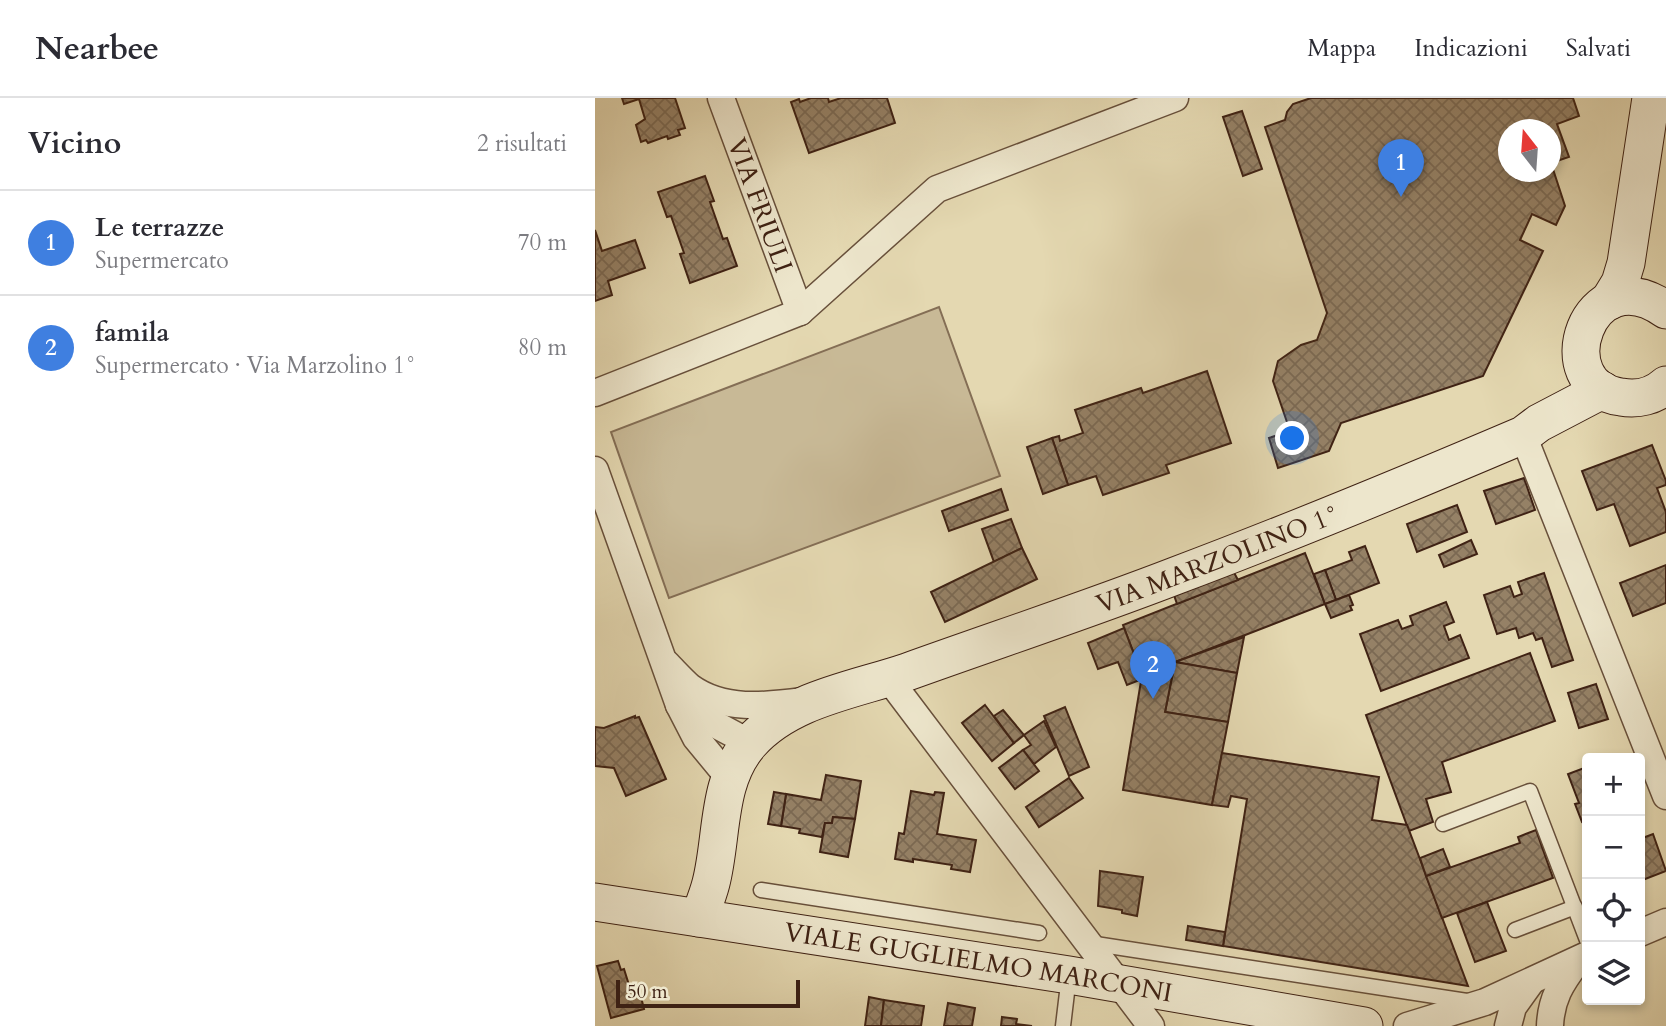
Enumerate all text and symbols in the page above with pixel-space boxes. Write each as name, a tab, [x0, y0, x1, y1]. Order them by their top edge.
text: Nearbee	[35, 26, 159, 71]
text: Mappa	[1307, 32, 1376, 65]
text: Indicazioni	[1414, 32, 1528, 65]
text: Salvati	[1566, 32, 1631, 65]
north arrow	[1498, 119, 1561, 182]
text: Vicino	[28, 123, 121, 164]
text: 2 risultati	[477, 128, 567, 159]
street label: VIA FRIULI	[719, 133, 801, 277]
pin: 1	[1378, 139, 1424, 197]
text: Le terrazze	[95, 210, 224, 245]
text: 1	[45, 227, 57, 258]
text: 70 m	[518, 227, 567, 258]
text: Supermercato	[95, 245, 229, 276]
text: famila	[95, 315, 169, 350]
text: 2	[45, 332, 57, 363]
text: 80 m	[518, 332, 567, 363]
text: Supermercato · Via Marzolino 1°	[95, 350, 417, 381]
your location	[1275, 421, 1309, 455]
street label: VIA MARZOLINO 1°	[1092, 496, 1345, 622]
pin: 2	[1130, 641, 1176, 699]
map controls	[1582, 753, 1645, 1005]
button: +	[1582, 753, 1645, 816]
button: −	[1582, 816, 1645, 879]
button: locate	[1582, 879, 1645, 942]
street label: VIALE GUGLIELMO MARCONI	[782, 914, 1175, 1011]
button: layers	[1582, 942, 1645, 1005]
scale bar	[616, 977, 800, 1009]
text: 50 m	[627, 979, 668, 1005]

